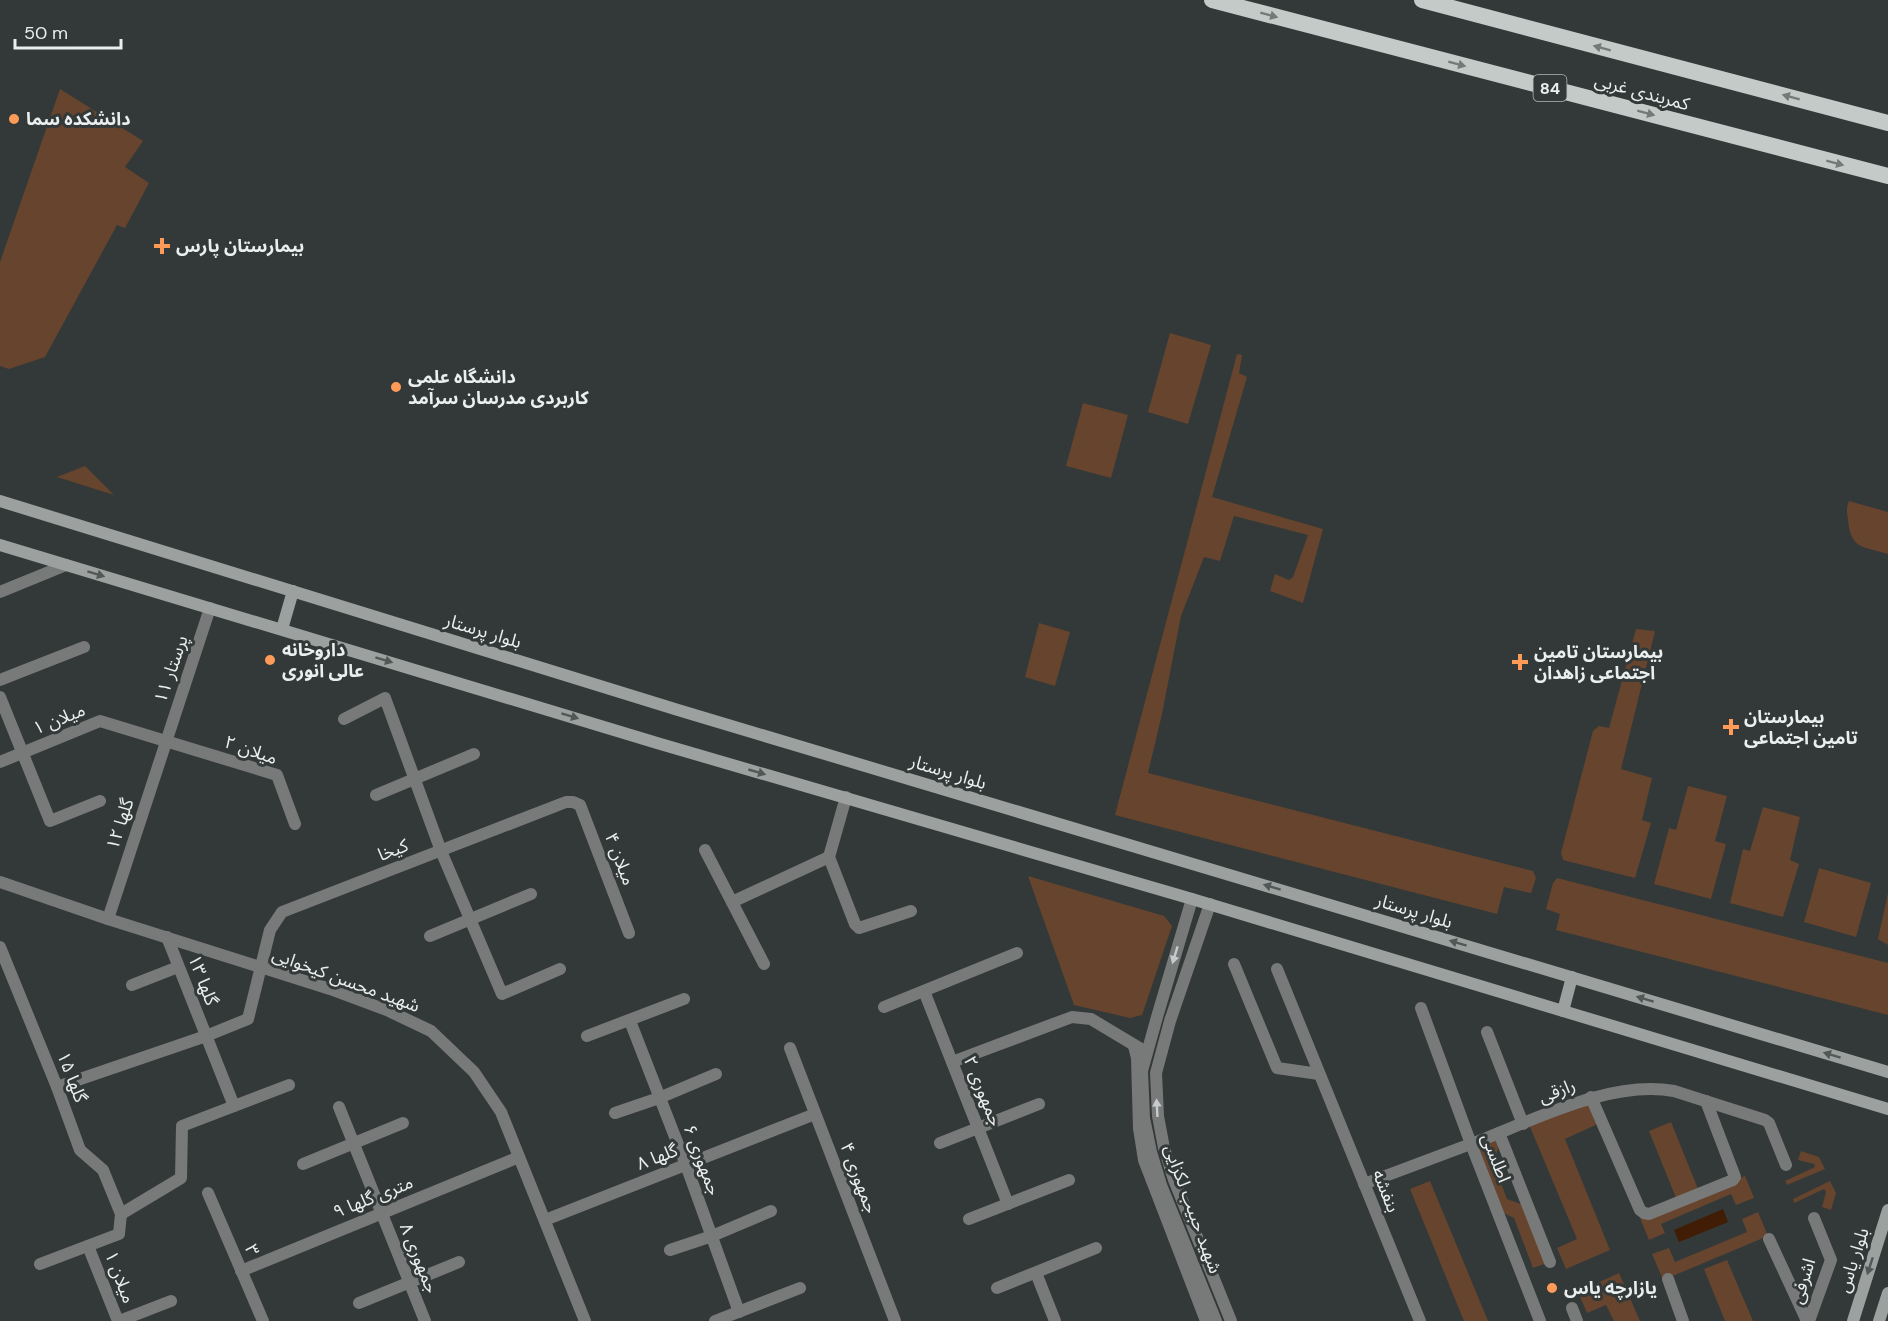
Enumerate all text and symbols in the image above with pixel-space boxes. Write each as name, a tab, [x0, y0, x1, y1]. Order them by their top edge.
one-way arrow	[1260, 10, 1278, 20]
scale bar	[15, 12, 122, 50]
text: 50 m	[24, 21, 68, 45]
one-way arrow	[1593, 42, 1611, 52]
one-way arrow	[1449, 60, 1467, 69]
street label: کمربندی غربی	[1592, 68, 1693, 116]
road number: 84	[1534, 75, 1566, 101]
one-way arrow	[1782, 92, 1800, 102]
place label: دانشکده سما	[26, 107, 130, 131]
one-way arrow	[1637, 109, 1655, 119]
marker: دانشکده سما	[7, 112, 21, 126]
one-way arrow	[1826, 158, 1844, 168]
place label: بیمارستان پارس	[176, 234, 304, 258]
marker: بیمارستان پارس	[153, 237, 171, 255]
place label: دانشگاه علمی کاربردی مدرسان سرآمد	[408, 365, 589, 410]
marker: دانشگاه علمی کاربردی مدرسان سرآمد	[389, 380, 403, 394]
one-way arrow	[87, 570, 105, 579]
street label: بلوار پرستار	[441, 608, 524, 654]
street label: پرستار ۱۱	[148, 632, 194, 706]
place label: داروخانه عالی انوری	[282, 638, 364, 683]
place label: بیمارستان تامین اجتماعی زاهدان	[1534, 640, 1663, 685]
marker: داروخانه عالی انوری	[263, 653, 277, 667]
marker: بیمارستان تامین اجتماعی زاهدان	[1511, 653, 1529, 671]
one-way arrow	[375, 656, 393, 665]
street label: میلان ۱	[29, 698, 89, 740]
place label: بیمارستان تامین اجتماعی	[1744, 705, 1858, 750]
one-way arrow	[561, 712, 579, 721]
marker: بیمارستان تامین اجتماعی	[1722, 718, 1740, 736]
street label: میلان ۲	[221, 730, 281, 770]
street label: بلوار پرستار	[906, 749, 989, 795]
one-way arrow	[749, 768, 767, 777]
street label: گلها ۱۲	[100, 795, 140, 853]
street label: میلان ۴	[599, 829, 641, 889]
street label: کیخا	[374, 833, 412, 867]
one-way arrow	[1262, 882, 1280, 891]
street label: بلوار پرستار	[1372, 888, 1455, 934]
one-way arrow	[1449, 938, 1467, 947]
street label: شهید محسن کیخوایی	[269, 942, 423, 1018]
one-way arrow	[1170, 946, 1179, 964]
street label: گلها ۱۳	[182, 951, 224, 1009]
one-way arrow	[1636, 994, 1654, 1003]
street label: گلها ۱۵	[51, 1048, 93, 1106]
one-way arrow	[1823, 1050, 1841, 1059]
street label: جمهوری ۲	[958, 1052, 1008, 1130]
street label: رازقی	[1535, 1073, 1579, 1109]
one-way arrow	[1153, 1098, 1162, 1117]
street label: جمهوری ۶	[678, 1121, 726, 1199]
street label: اطلسی	[1476, 1130, 1516, 1186]
street label: گلها ۸	[633, 1138, 682, 1176]
street label: جمهوری ۴	[835, 1139, 883, 1217]
street label: شهید حبیب لکزایی	[1159, 1141, 1227, 1277]
street label: بنفشه	[1367, 1166, 1405, 1216]
street label: ۹ متری گلها	[330, 1170, 416, 1224]
street label: جمهوری ۸	[394, 1219, 444, 1297]
street label: بلوار یاس	[1831, 1225, 1875, 1295]
street label: ۳	[239, 1241, 265, 1259]
street label: میلان ۱	[99, 1247, 141, 1307]
street label: اشرفی	[1785, 1255, 1821, 1307]
one-way arrow	[1865, 1257, 1874, 1275]
place label: یازارچه یاس	[1564, 1276, 1657, 1300]
marker: یازارچه یاس	[1545, 1281, 1559, 1295]

